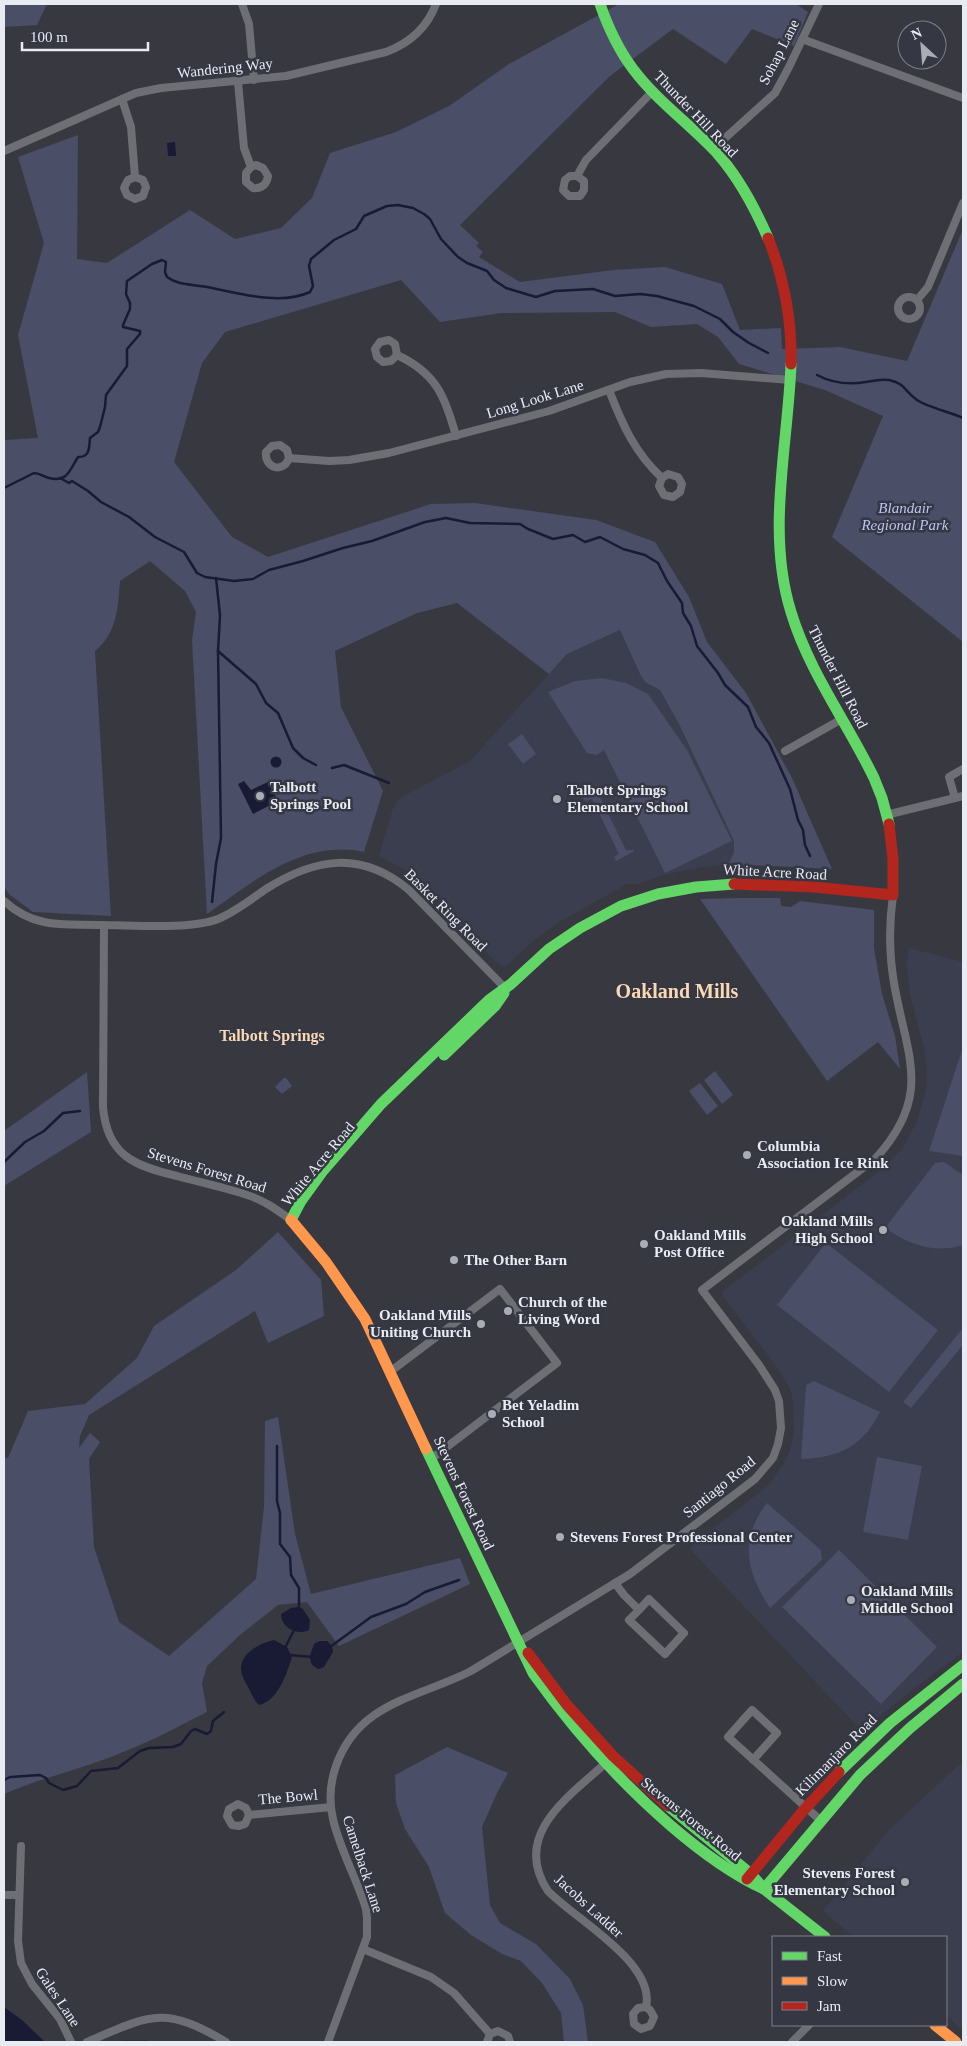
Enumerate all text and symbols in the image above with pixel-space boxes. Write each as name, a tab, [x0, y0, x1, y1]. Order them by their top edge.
street label: Sohap Lane	[756, 16, 802, 87]
scale bar	[22, 20, 149, 52]
north arrow	[897, 20, 947, 70]
text: N	[909, 25, 924, 43]
text: 100 m	[30, 29, 68, 45]
street label: Wandering Way	[176, 55, 274, 81]
street label: Thunder Hill Road	[651, 68, 741, 161]
street label: Long Look Lane	[484, 377, 586, 421]
park label: Blandair Regional Park	[860, 500, 949, 533]
street label: Thunder Hill Road	[805, 623, 871, 732]
place label: Talbott Springs Pool	[270, 779, 351, 812]
place label: Talbott Springs Elementary School	[567, 782, 688, 815]
marker: Talbott Springs Pool	[254, 790, 266, 802]
marker: Talbott Springs Elementary School	[551, 793, 563, 805]
street label: White Acre Road	[723, 861, 828, 883]
street label: Basket Ring Road	[402, 866, 491, 955]
district label: Oakland Mills	[616, 980, 739, 1002]
district label: Talbott Springs	[219, 1027, 325, 1045]
street label: White Acre Road	[278, 1119, 358, 1209]
place label: Columbia Association Ice Rink	[757, 1138, 889, 1171]
street label: Stevens Forest Road	[146, 1144, 269, 1196]
marker: Columbia Association Ice Rink	[741, 1149, 753, 1161]
place label: Oakland Mills High School	[781, 1213, 873, 1246]
marker: Oakland Mills High School	[877, 1224, 889, 1236]
place label: Oakland Mills Post Office	[654, 1227, 746, 1260]
marker: Oakland Mills Post Office	[638, 1238, 650, 1250]
place label: The Other Barn	[464, 1252, 568, 1268]
marker: The Other Barn	[448, 1254, 460, 1266]
place label: Church of the Living Word	[518, 1294, 607, 1327]
marker: Church of the Living Word	[502, 1305, 514, 1317]
place label: Oakland Mills Uniting Church	[370, 1307, 472, 1340]
marker: Oakland Mills Uniting Church	[475, 1318, 487, 1330]
place label: Bet Yeladim School	[502, 1397, 580, 1430]
marker: Bet Yeladim School	[486, 1408, 498, 1420]
street label: Stevens Forest Road	[431, 1434, 498, 1553]
street label: Santiago Road	[680, 1453, 759, 1521]
place label: Stevens Forest Professional Center	[570, 1529, 793, 1545]
marker: Stevens Forest Professional Center	[554, 1531, 566, 1543]
place label: Oakland Mills Middle School	[861, 1583, 953, 1616]
marker: Oakland Mills Middle School	[845, 1594, 857, 1606]
street label: Kilimanjaro Road	[792, 1711, 880, 1799]
street label: Stevens Forest Road	[638, 1774, 744, 1864]
street label: The Bowl	[258, 1786, 318, 1808]
street label: Camelback Lane	[340, 1813, 386, 1915]
place label: Stevens Forest Elementary School	[774, 1865, 895, 1898]
street label: Jacobs Ladder	[552, 1871, 626, 1941]
marker: Stevens Forest Elementary School	[899, 1876, 911, 1888]
legend	[772, 1936, 947, 2026]
text: Fast	[817, 1948, 843, 1964]
street label: Gales Lane	[32, 1964, 84, 2030]
text: Slow	[817, 1973, 848, 1989]
text: Jam	[817, 1998, 841, 2014]

